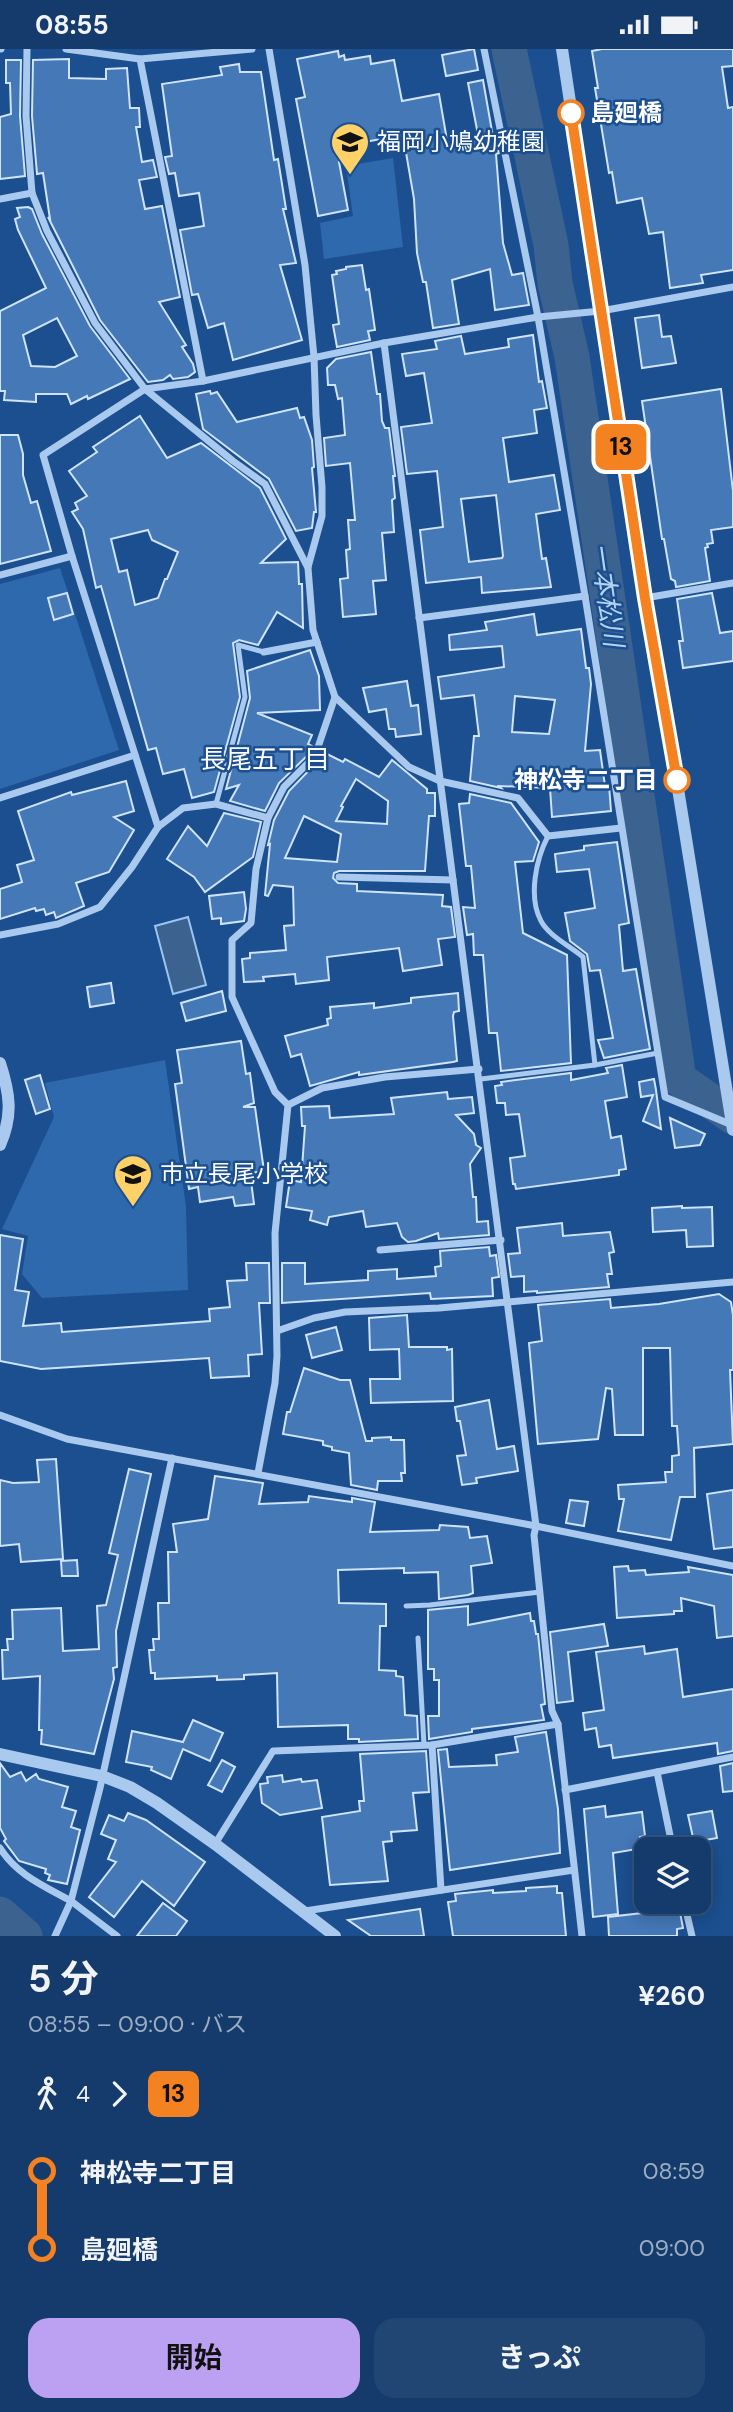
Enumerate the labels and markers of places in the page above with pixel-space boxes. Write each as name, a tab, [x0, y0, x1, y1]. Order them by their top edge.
place label: 島廻橋	[590, 97, 662, 128]
marker: 島廻橋	[558, 100, 584, 126]
school or university icon: 福岡小鳩幼稚園	[329, 121, 371, 176]
place label: 福岡小鳩幼稚園	[377, 126, 545, 157]
place label: 神松寺二丁目	[514, 764, 658, 795]
marker: 神松寺二丁目	[664, 767, 690, 793]
school or university icon: 市立長尾小学校	[112, 1153, 154, 1208]
place label: 市立長尾小学校	[160, 1158, 328, 1189]

